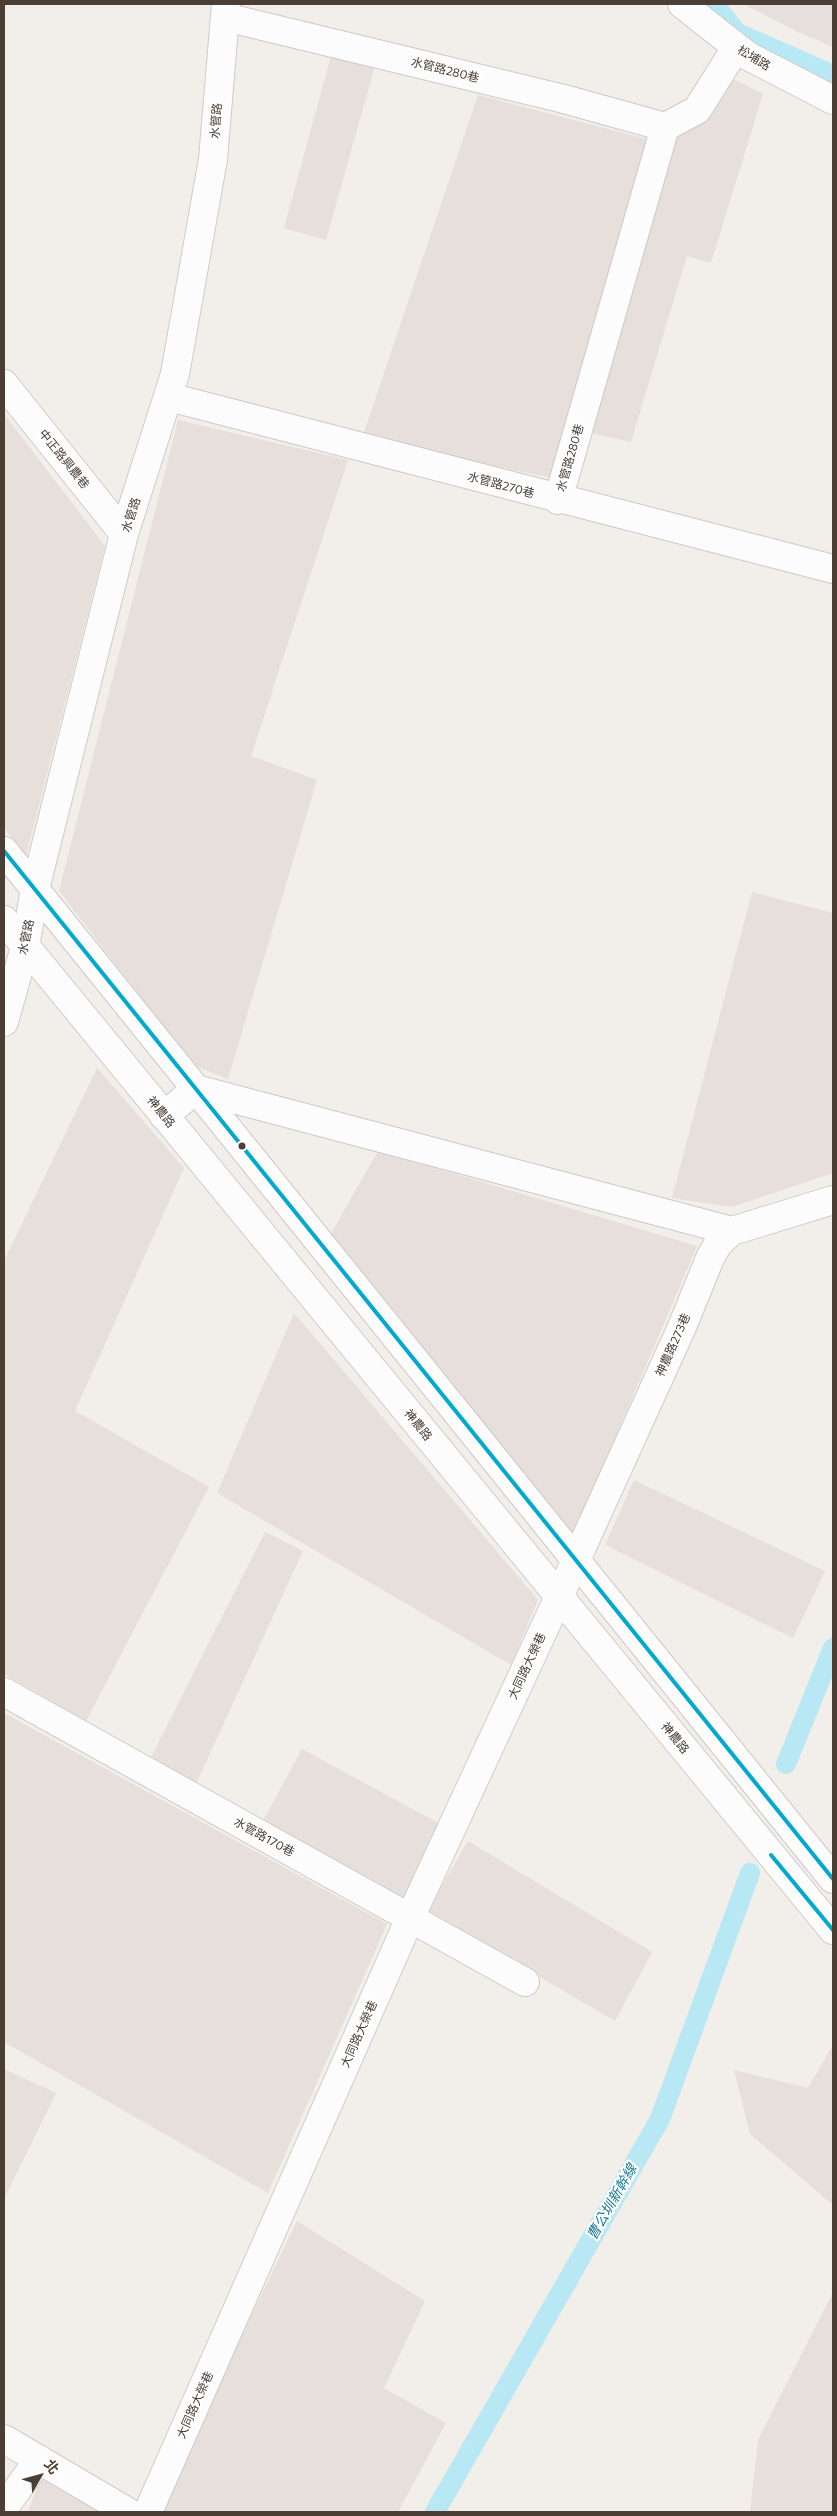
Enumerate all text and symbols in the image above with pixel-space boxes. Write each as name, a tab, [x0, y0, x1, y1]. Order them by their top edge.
street label: 松埔路	[735, 43, 773, 73]
street label: 水管路280巷	[409, 55, 481, 85]
street label: 水管路	[207, 102, 225, 140]
street label: 水管路280巷	[553, 422, 587, 494]
street label: 中正路興農巷	[36, 426, 92, 492]
street label: 水管路270巷	[466, 469, 536, 501]
street label: 水管路	[119, 496, 143, 534]
street label: 水管路	[15, 918, 37, 956]
street label: 神農路	[144, 1093, 178, 1131]
unlabelled marker	[237, 1141, 247, 1151]
street label: 神農路273巷	[653, 1311, 693, 1379]
street label: 神農路	[401, 1406, 435, 1444]
street label: 大同路大榮巷	[505, 1630, 549, 1702]
street label: 神農路	[658, 1719, 692, 1757]
street label: 水管路170巷	[231, 1814, 297, 1860]
street label: 大同路大榮巷	[338, 1998, 380, 2070]
water label: 曹公圳新幹線	[584, 2161, 640, 2243]
street label: 大同路大榮巷	[174, 2369, 216, 2441]
north arrow	[15, 2451, 65, 2501]
text: 北	[41, 2456, 63, 2477]

